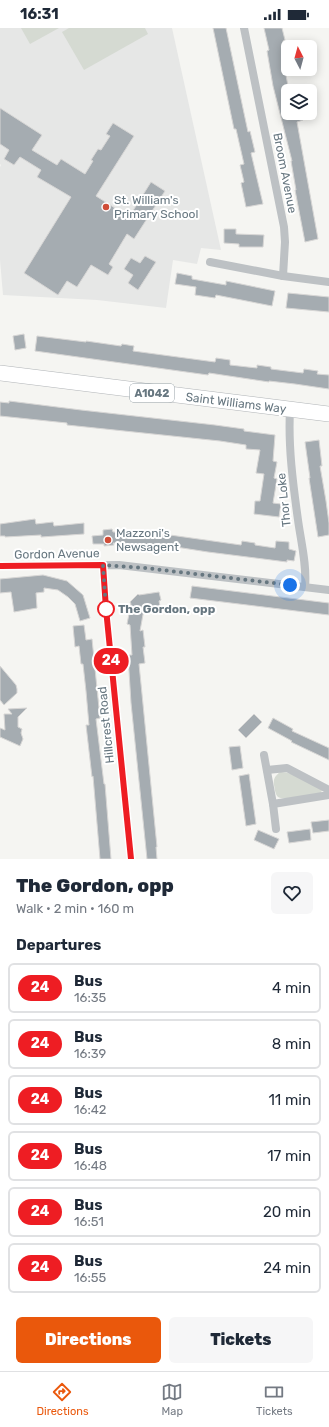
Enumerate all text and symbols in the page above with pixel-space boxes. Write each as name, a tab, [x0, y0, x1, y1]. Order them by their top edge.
text: 16:31	[20, 5, 59, 23]
north arrow	[281, 40, 317, 76]
map controls	[281, 40, 317, 120]
button: layers	[281, 84, 317, 120]
street label: Broom Avenue	[270, 132, 300, 215]
place label: St. William's Primary School	[114, 193, 198, 221]
marker: St. William's Primary School	[101, 202, 111, 212]
road number: A1042	[130, 384, 174, 402]
street label: Saint Williams Way	[185, 390, 288, 416]
street label: Thor Loke	[274, 472, 294, 528]
place label: Mazzoni's Newsagent	[116, 526, 179, 554]
marker: Mazzoni's Newsagent	[103, 535, 113, 545]
street label: Gordon Avenue	[14, 546, 100, 562]
your location	[280, 575, 300, 595]
marker: The Gordon, opp	[97, 600, 115, 618]
place label: The Gordon, opp	[118, 602, 216, 616]
line badge: 24	[93, 648, 129, 674]
text: 24	[102, 652, 120, 669]
street label: Hillcrest Road	[95, 686, 117, 764]
button: heart	[271, 872, 313, 914]
text: The Gordon, opp	[16, 874, 174, 897]
text: Walk · 2 min · 160 m	[16, 901, 134, 916]
text: Departures	[16, 936, 101, 954]
text: Bus	[74, 972, 102, 990]
text: 24	[31, 979, 49, 996]
text: 4 min	[272, 979, 311, 997]
text: 16:35	[74, 990, 106, 1005]
text: Bus	[74, 1028, 102, 1046]
text: 24	[31, 1035, 49, 1052]
text: 8 min	[272, 1035, 311, 1053]
text: 16:39	[74, 1046, 106, 1061]
text: Bus	[74, 1084, 102, 1102]
text: 24	[31, 1091, 49, 1108]
text: 11 min	[268, 1091, 311, 1109]
text: 16:42	[74, 1102, 106, 1117]
text: Bus	[74, 1140, 102, 1158]
text: 24	[31, 1147, 49, 1164]
text: 17 min	[267, 1147, 311, 1165]
text: 16:48	[74, 1158, 107, 1173]
text: Bus	[74, 1196, 102, 1214]
text: 24	[31, 1203, 49, 1220]
text: 20 min	[263, 1203, 311, 1221]
text: 16:51	[74, 1214, 104, 1229]
text: Bus	[74, 1252, 102, 1270]
text: 24	[31, 1259, 49, 1276]
text: 24 min	[263, 1259, 311, 1277]
text: 16:55	[74, 1270, 106, 1285]
button: Directions	[16, 1317, 161, 1363]
button: Tickets	[169, 1317, 313, 1363]
tab: Directions	[36, 1381, 89, 1418]
tab: Map	[161, 1381, 183, 1418]
tab: Tickets	[256, 1381, 293, 1418]

